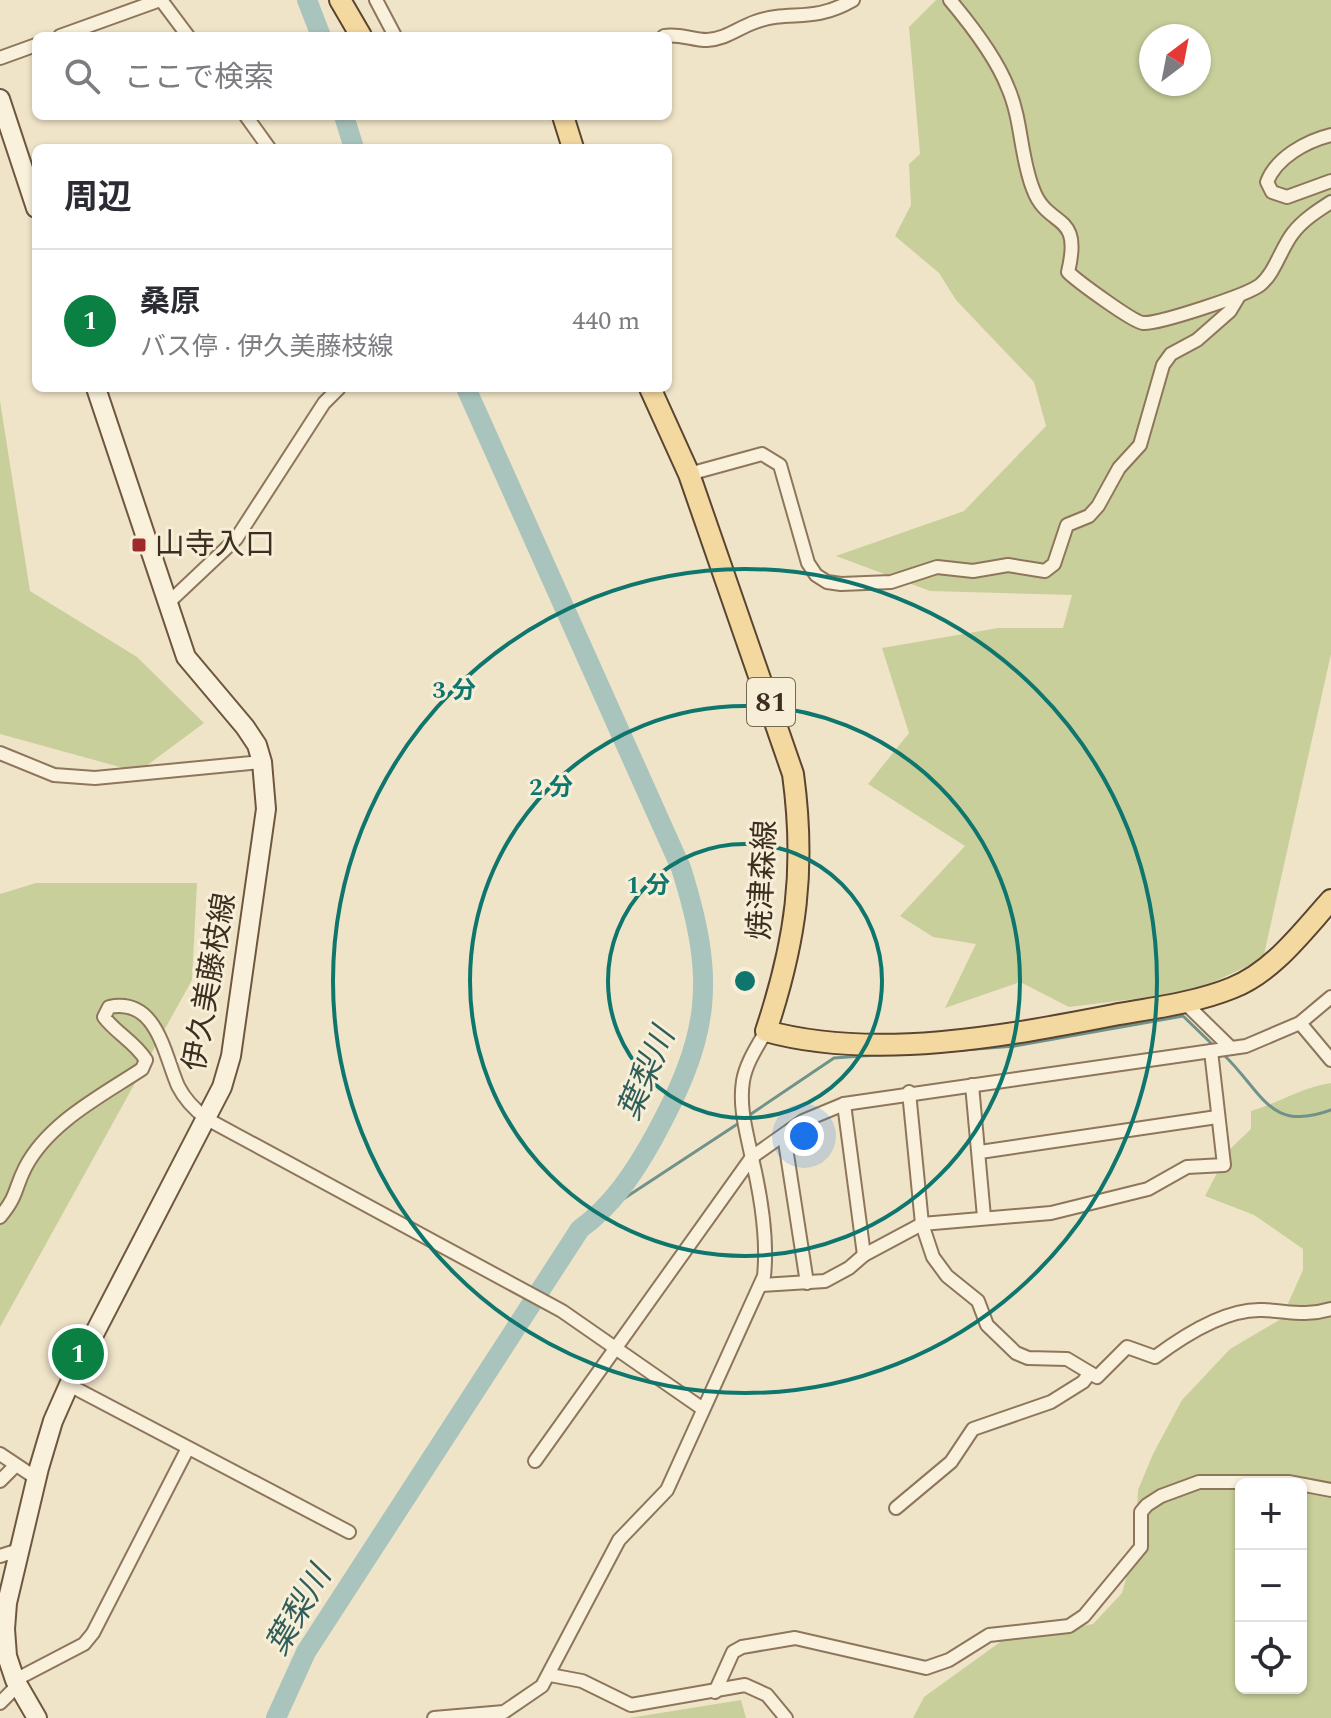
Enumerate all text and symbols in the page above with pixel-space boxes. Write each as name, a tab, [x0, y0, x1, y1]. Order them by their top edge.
north arrow	[1139, 24, 1211, 96]
search box	[32, 32, 672, 120]
icon: search	[60, 54, 104, 98]
text: ここで検索	[124, 55, 274, 101]
text: 周辺	[64, 172, 132, 224]
text: 桑原	[140, 279, 200, 325]
text: 1	[83, 301, 97, 341]
text: 440 m	[572, 301, 640, 341]
text: バス停 · 伊久美藤枝線	[140, 327, 394, 367]
place label: 山寺入口	[155, 522, 275, 568]
marker: 山寺入口	[130, 536, 148, 554]
text: 3 分	[432, 673, 476, 709]
road number: 81	[747, 678, 795, 726]
text: 2 分	[529, 770, 573, 806]
street label: 焼津森線	[737, 819, 789, 941]
text: 1 分	[626, 868, 670, 904]
street label: 伊久美藤枝線	[172, 889, 248, 1075]
centre of rings	[731, 967, 759, 995]
water label: 葉梨川	[606, 1017, 689, 1128]
your location	[784, 1116, 824, 1156]
pin: 1	[52, 1324, 104, 1384]
map controls	[1235, 1478, 1307, 1694]
button: +	[1235, 1478, 1307, 1550]
button: −	[1235, 1550, 1307, 1622]
water label: 葉梨川	[254, 1555, 346, 1665]
button: locate	[1235, 1622, 1307, 1694]

